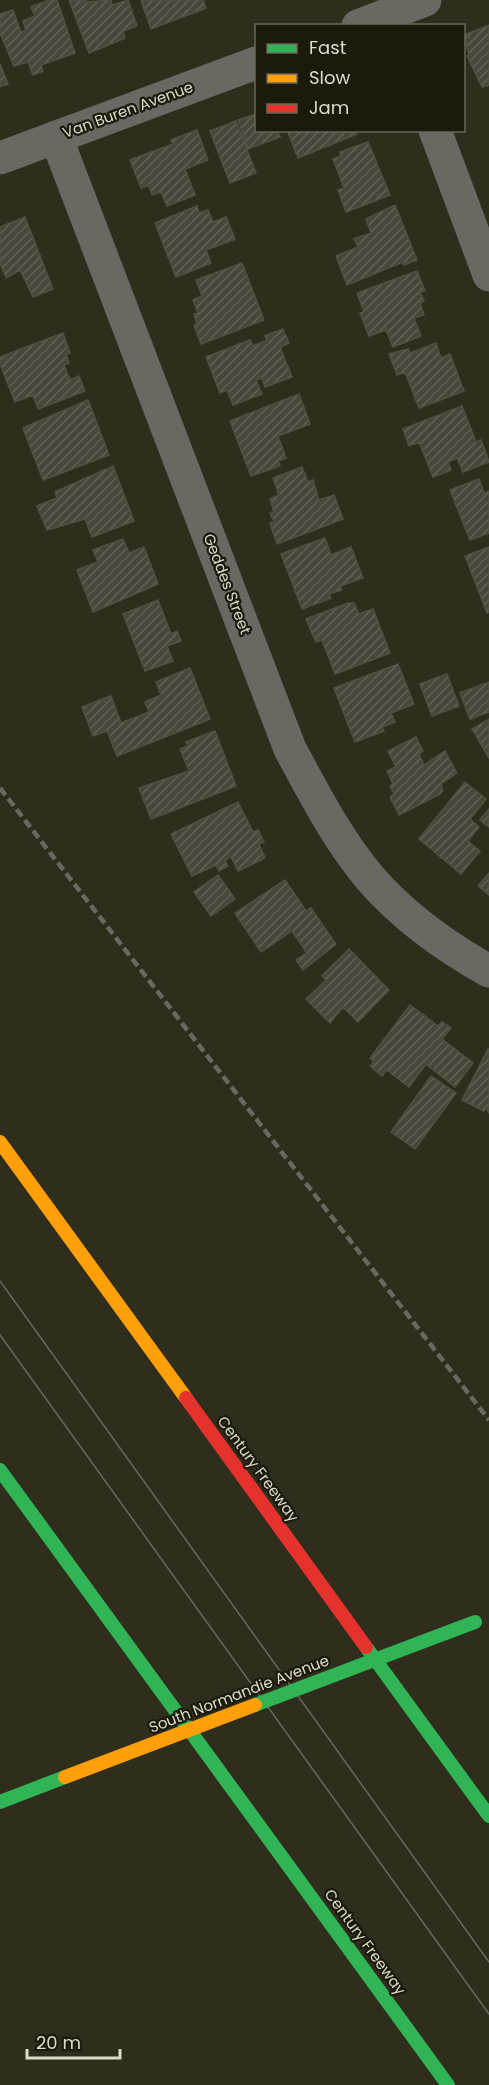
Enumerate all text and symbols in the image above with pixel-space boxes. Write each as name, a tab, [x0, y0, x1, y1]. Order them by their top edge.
legend	[255, 24, 465, 132]
text: Fast	[309, 35, 346, 60]
text: Slow	[309, 65, 351, 90]
street label: Van Buren Avenue	[60, 76, 196, 143]
text: Jam	[309, 95, 349, 120]
street label: Geddes Street	[199, 530, 256, 637]
street label: Century Freeway	[213, 1411, 304, 1526]
street label: South Normandie Avenue	[146, 1649, 332, 1738]
street label: Century Freeway	[320, 1884, 411, 1999]
scale bar	[27, 2022, 120, 2060]
text: 20 m	[36, 2030, 81, 2055]

